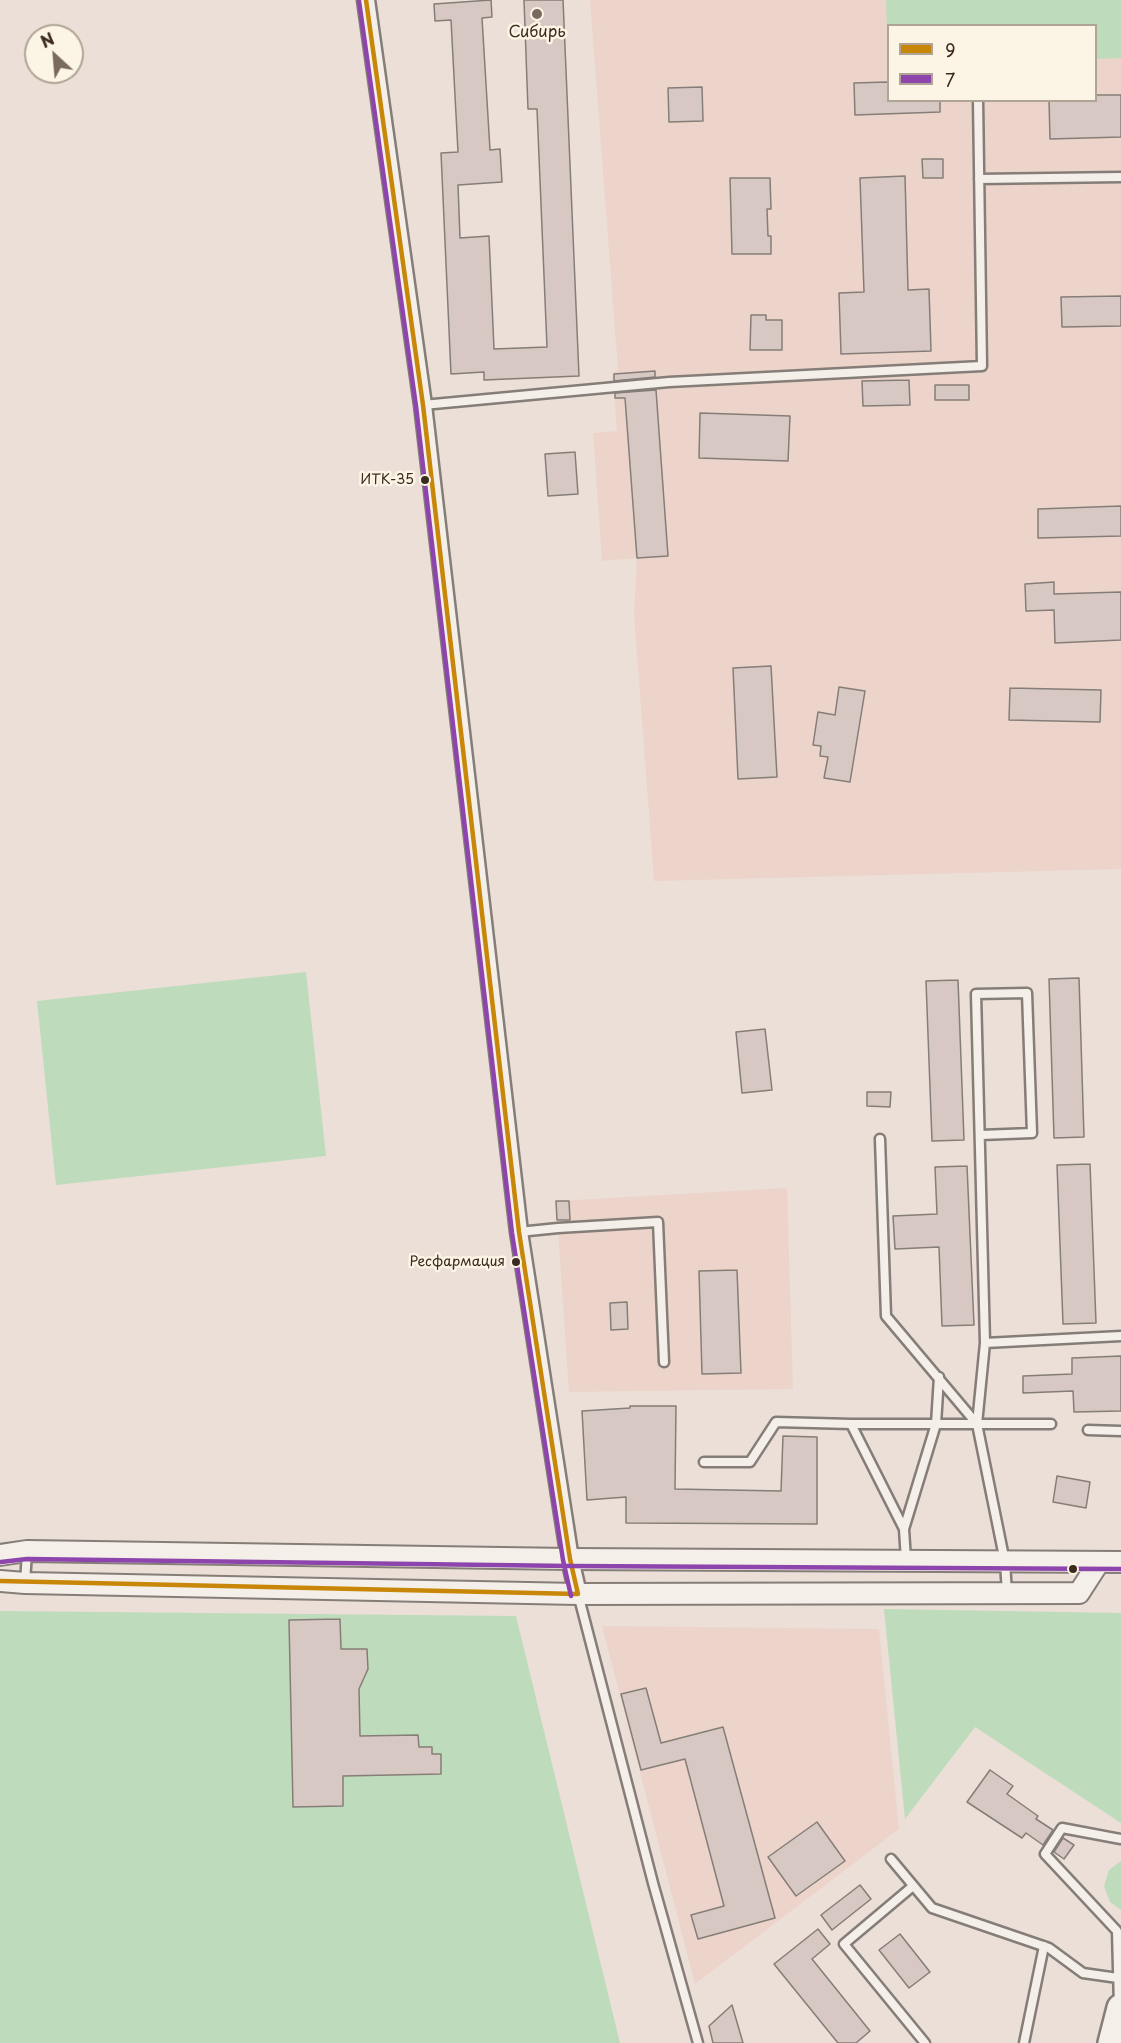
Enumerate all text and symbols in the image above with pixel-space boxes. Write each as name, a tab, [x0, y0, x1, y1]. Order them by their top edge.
marker: Сибирь	[530, 7, 544, 21]
place label: Сибирь	[508, 23, 566, 43]
north arrow	[24, 24, 84, 84]
legend	[887, 24, 1097, 102]
text: N	[36, 26, 58, 53]
text: 9	[945, 36, 956, 63]
text: 7	[945, 66, 955, 93]
place label: ИТК-35	[360, 472, 414, 488]
marker: ИТК-35	[419, 474, 431, 486]
place label: Ресфармация	[410, 1254, 505, 1270]
marker: Ресфармация	[510, 1256, 522, 1268]
unlabelled marker	[1067, 1563, 1079, 1575]

